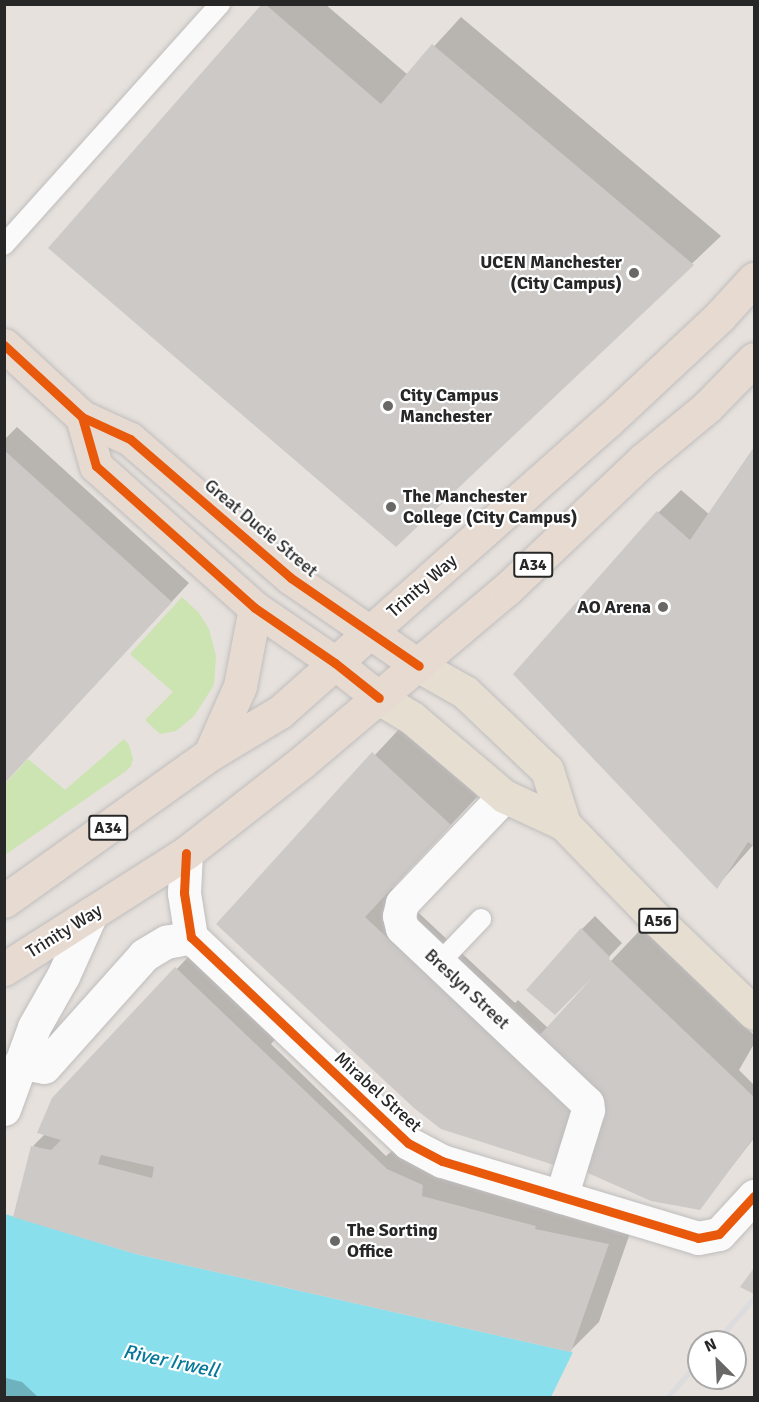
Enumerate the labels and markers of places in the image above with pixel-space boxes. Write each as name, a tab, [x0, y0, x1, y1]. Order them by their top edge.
place label: UCEN Manchester (City Campus)	[480, 252, 622, 294]
marker: UCEN Manchester (City Campus)	[627, 266, 641, 280]
place label: City Campus Manchester	[400, 385, 498, 428]
marker: City Campus Manchester	[381, 399, 395, 413]
place label: The Manchester College (City Campus)	[403, 486, 578, 528]
marker: The Manchester College (City Campus)	[384, 500, 398, 514]
place label: AO Arena	[577, 596, 651, 618]
marker: AO Arena	[656, 600, 670, 614]
place label: The Sorting Office	[347, 1220, 438, 1262]
marker: The Sorting Office	[328, 1234, 342, 1248]

